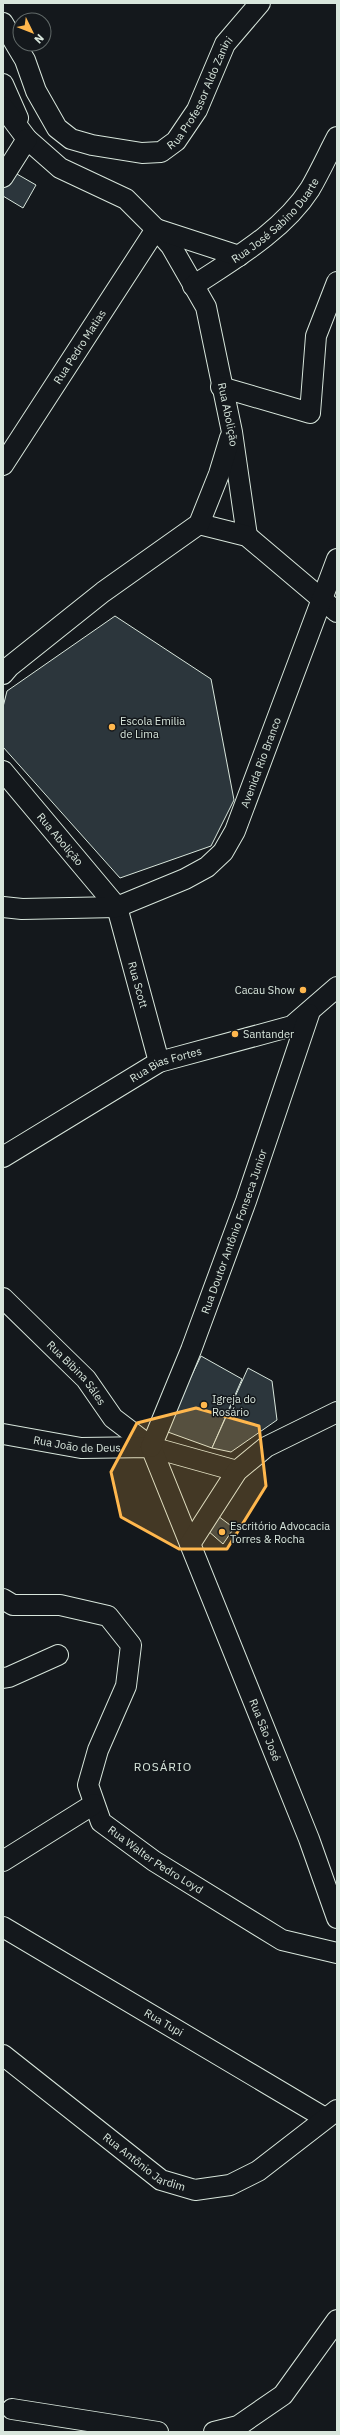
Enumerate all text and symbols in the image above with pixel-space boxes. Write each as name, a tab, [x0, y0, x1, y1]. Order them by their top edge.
north arrow	[12, 12, 52, 52]
text: N	[31, 31, 47, 47]
street label: Rua Professor Aldo Zanini	[164, 33, 235, 152]
street label: Rua José Sabino Duarte	[229, 175, 322, 266]
street label: Rua Pedro Matias	[50, 307, 109, 387]
street label: Rua Abolição	[215, 381, 241, 447]
place label: Escola Emilia de Lima	[120, 714, 185, 741]
street label: Avenida Rio Branco	[237, 715, 284, 810]
marker: Escola Emilia de Lima	[107, 722, 117, 732]
street label: Rua Abolição	[34, 810, 86, 869]
street label: Rua Scott	[125, 960, 151, 1010]
place label: Cacau Show	[235, 983, 296, 997]
marker: Cacau Show	[298, 985, 308, 995]
place label: Santander	[243, 1027, 294, 1041]
marker: Santander	[230, 1029, 240, 1039]
street label: Rua Bias Fortes	[127, 1044, 203, 1085]
street label: Rua Doutor Antônio Fonseca Junior	[198, 1147, 270, 1316]
street label: Rua Bibina Sáles	[44, 1338, 109, 1408]
place label: Igreja do Rosário	[212, 1392, 256, 1419]
marker: Igreja do Rosário	[199, 1400, 209, 1410]
street label: Rua João de Deus	[32, 1433, 121, 1455]
place label: Escritório Advocacia Torres & Rocha	[230, 1519, 330, 1546]
marker: Escritório Advocacia Torres & Rocha	[217, 1527, 227, 1537]
street label: Rua São José	[246, 1697, 284, 1763]
district label: ROSÁRIO	[134, 1759, 192, 1774]
street label: Rua Walter Pedro Loyd	[105, 1823, 206, 1897]
street label: Rua Tupi	[142, 2005, 186, 2039]
street label: Rua Antônio Jardim	[100, 2130, 187, 2194]

